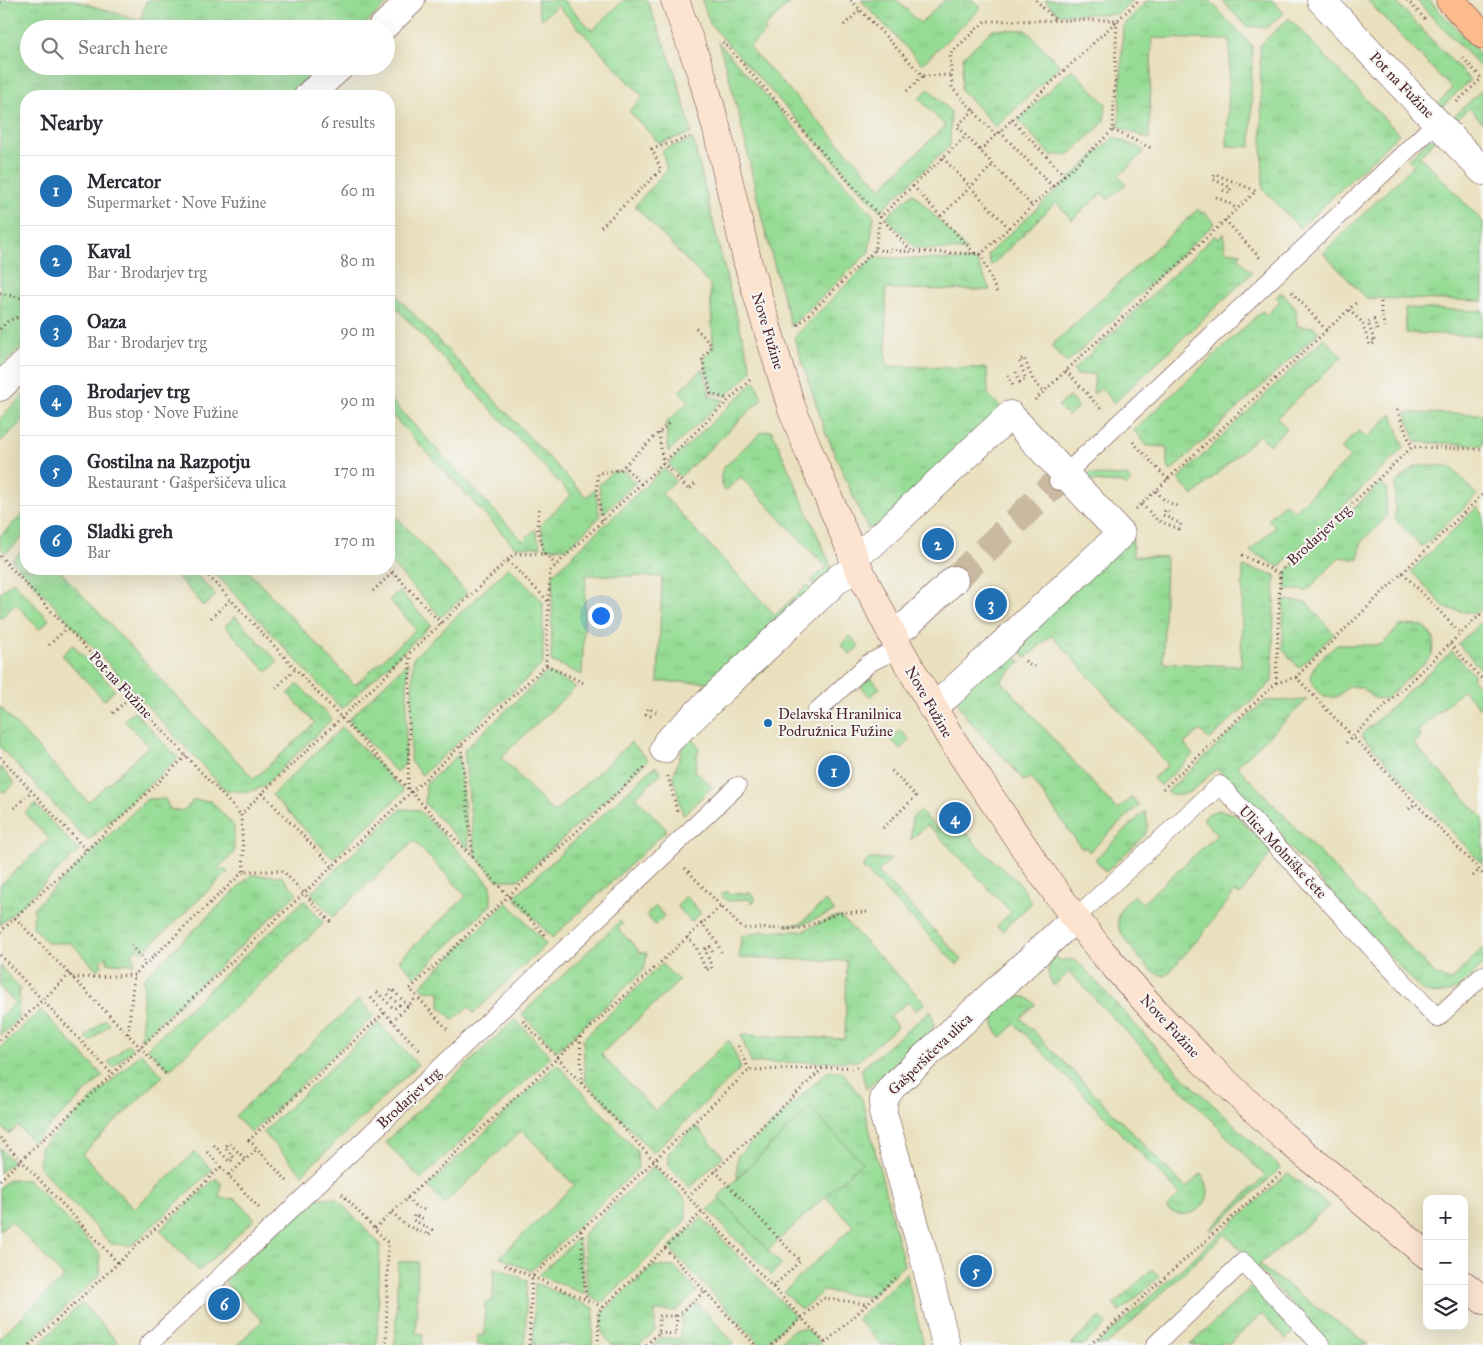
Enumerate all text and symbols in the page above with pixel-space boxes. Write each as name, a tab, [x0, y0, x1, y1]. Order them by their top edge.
search box	[20, 20, 395, 75]
icon: search	[38, 34, 66, 62]
text: Search here	[78, 36, 168, 59]
street label: Pot na Fužine	[1366, 48, 1438, 122]
text: Nearby	[40, 110, 103, 136]
text: 6 results	[321, 113, 375, 132]
text: Mercator	[87, 170, 161, 193]
text: 1	[53, 181, 59, 200]
text: 60 m	[341, 181, 375, 200]
text: Supermarket · Nove Fužine	[87, 193, 266, 212]
text: Kaval	[87, 240, 131, 263]
text: 2	[52, 251, 60, 270]
text: 80 m	[340, 251, 375, 270]
text: Bar · Brodarjev trg	[87, 263, 207, 282]
street label: Nove Fužine	[748, 290, 788, 372]
text: Oaza	[87, 310, 126, 333]
text: 3	[53, 321, 59, 340]
text: 90 m	[340, 321, 375, 340]
text: Bar · Brodarjev trg	[87, 333, 207, 352]
text: Brodarjev trg	[87, 380, 189, 403]
text: 4	[52, 391, 60, 410]
text: 90 m	[340, 391, 375, 410]
text: Bus stop · Nove Fužine	[87, 403, 238, 422]
text: Gostilna na Razpotju	[87, 450, 250, 473]
text: 5	[52, 461, 60, 480]
text: 170 m	[334, 461, 375, 480]
text: Restaurant · Gašperšičeva ulica	[87, 473, 286, 492]
street label: Brodarjev trg	[1283, 500, 1355, 569]
text: Sladki greh	[87, 520, 173, 543]
pin: 2	[922, 525, 954, 563]
text: 6	[52, 531, 60, 550]
text: 170 m	[334, 531, 375, 550]
text: Bar	[87, 543, 110, 562]
pin: 3	[975, 585, 1007, 623]
your location	[588, 603, 614, 629]
street label: Pot na Fužine	[85, 648, 157, 722]
street label: Nove Fužine	[901, 663, 957, 741]
place label: Delavska Hranilnica Podružnica Fužine	[778, 705, 902, 740]
marker: Delavska Hranilnica Podružnica Fužine	[762, 717, 774, 729]
pin: 1	[818, 752, 850, 790]
pin: 4	[939, 799, 971, 837]
street label: Ulica Molniške čete	[1235, 802, 1331, 902]
street label: Nove Fužine	[1136, 991, 1204, 1061]
street label: Gašperšičeva ulica	[884, 1009, 976, 1099]
street label: Brodarjev trg	[373, 1063, 445, 1132]
map controls	[1423, 1195, 1468, 1330]
button: +	[1423, 1195, 1468, 1240]
button: −	[1423, 1240, 1468, 1285]
pin: 5	[960, 1252, 992, 1290]
pin: 6	[208, 1285, 240, 1323]
button: layers	[1423, 1285, 1468, 1330]

